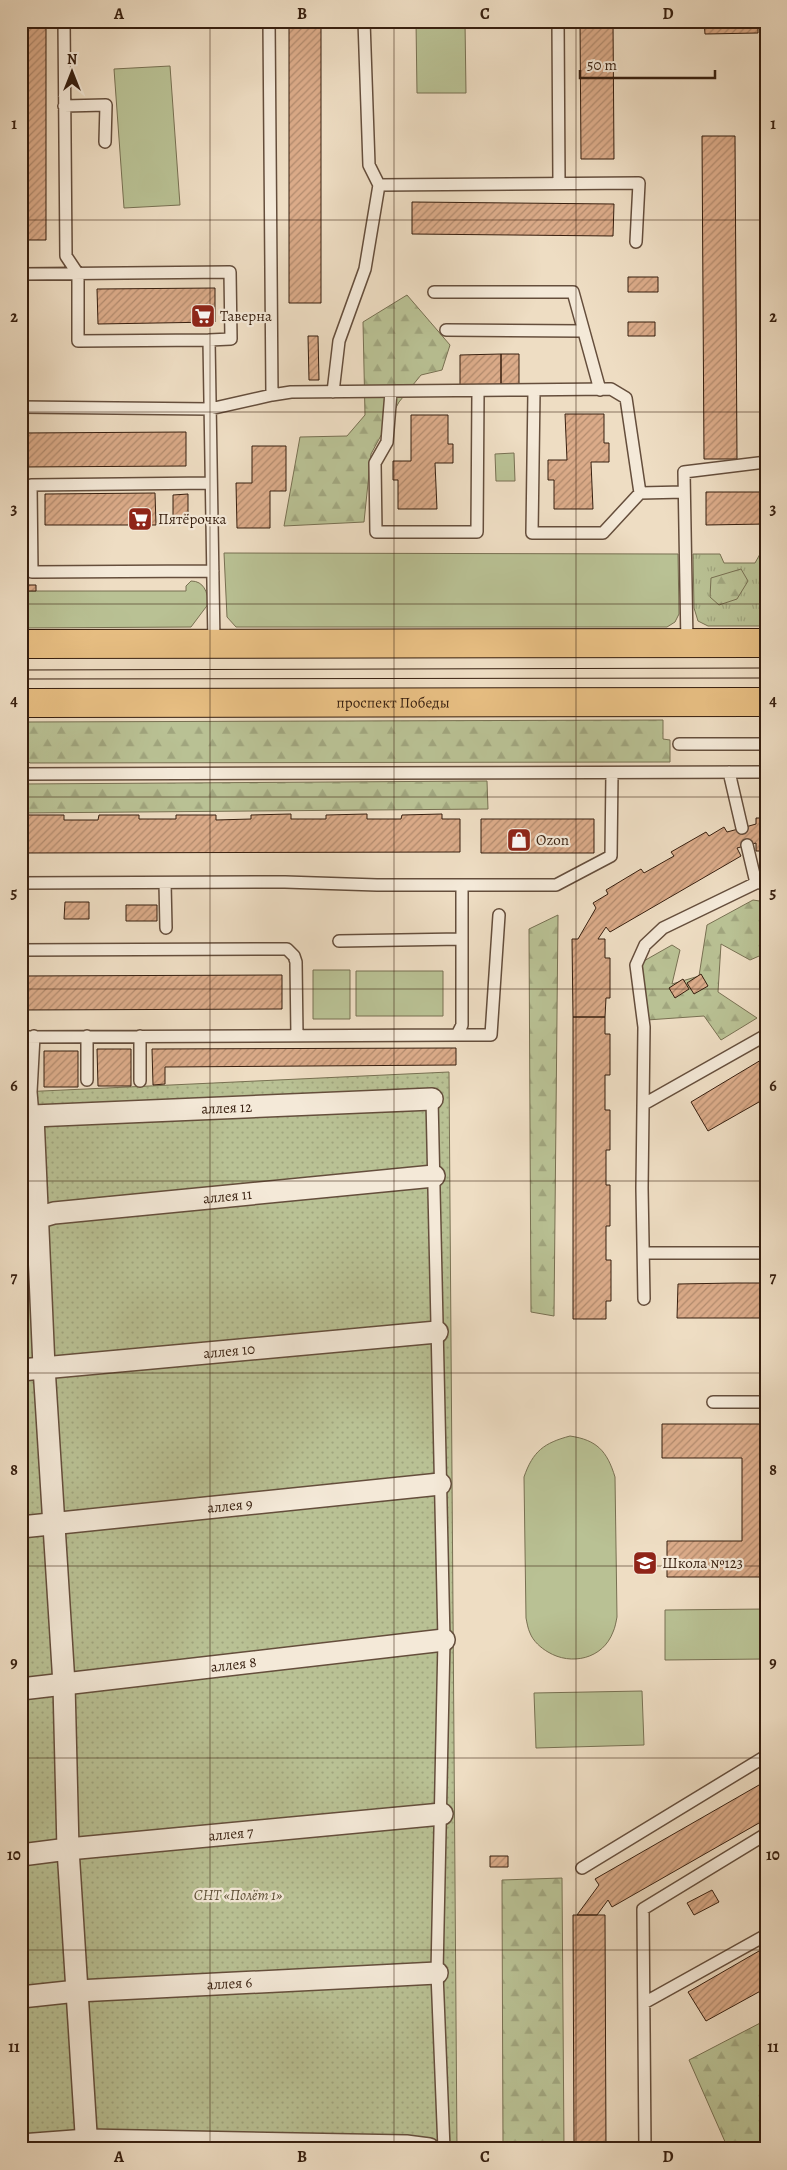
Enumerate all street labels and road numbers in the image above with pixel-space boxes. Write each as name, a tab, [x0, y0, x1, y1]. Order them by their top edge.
street label: проспект Победы	[336, 692, 450, 713]
street label: аллея 12	[201, 1097, 253, 1119]
street label: аллея 11	[202, 1184, 253, 1208]
street label: аллея 10	[202, 1339, 256, 1363]
street label: аллея 9	[206, 1493, 254, 1518]
street label: аллея 8	[210, 1652, 258, 1677]
street label: аллея 7	[208, 1822, 255, 1846]
street label: аллея 6	[206, 1972, 253, 1995]

